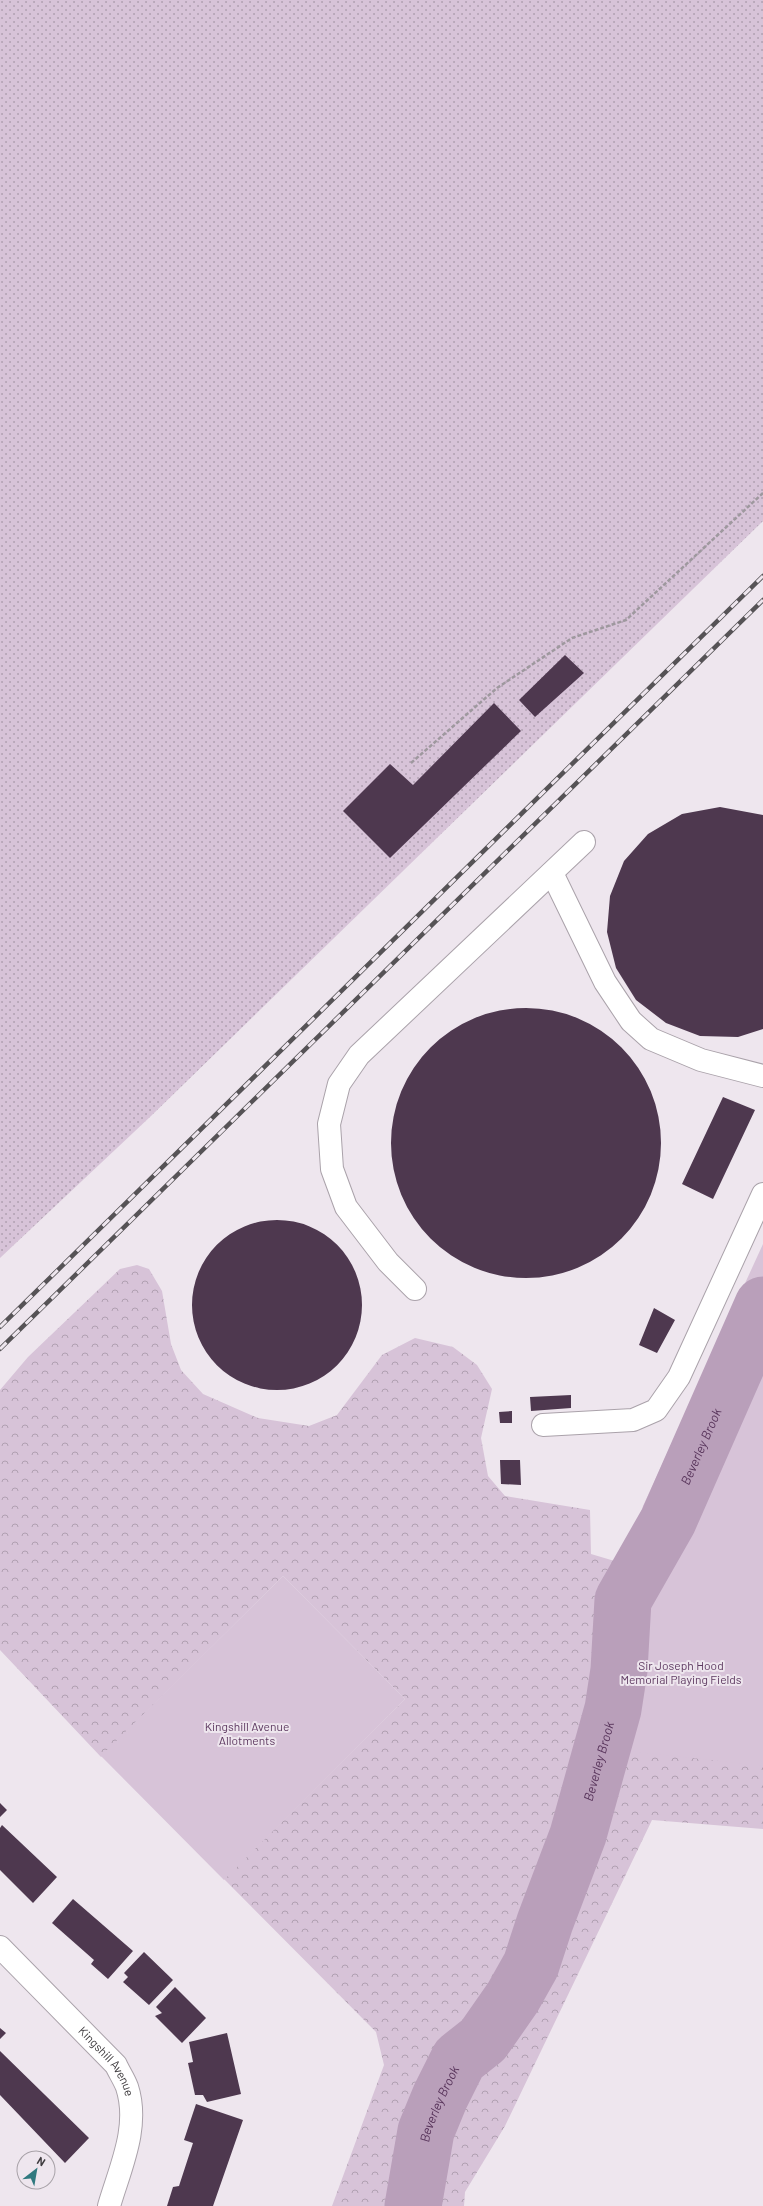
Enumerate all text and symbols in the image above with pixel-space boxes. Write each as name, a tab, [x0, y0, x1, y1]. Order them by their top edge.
water label: Beverley Brook	[677, 1405, 725, 1487]
park label: Sir Joseph Hood Memorial Playing Fields	[620, 1658, 742, 1686]
park label: Kingshill Avenue Allotments	[205, 1719, 289, 1747]
water label: Beverley Brook	[580, 1719, 617, 1803]
street label: Kingshill Avenue	[76, 2023, 137, 2097]
water label: Beverley Brook	[416, 2062, 463, 2143]
north arrow	[16, 2150, 56, 2190]
text: N	[35, 2154, 48, 2168]

